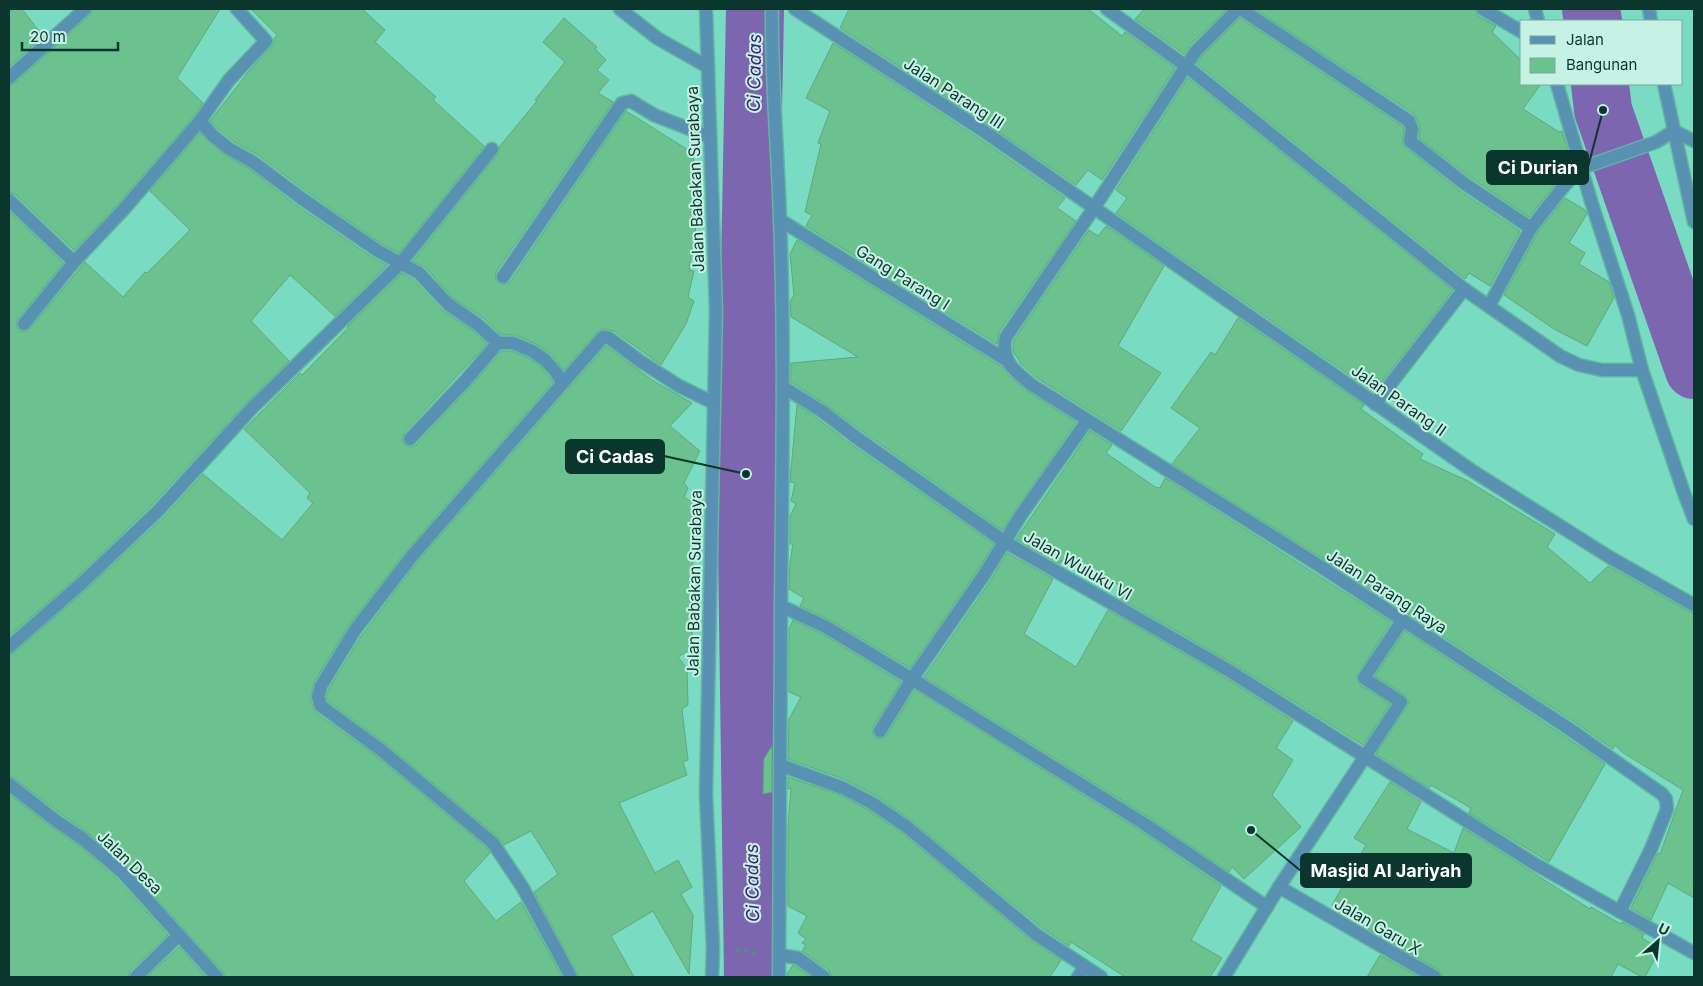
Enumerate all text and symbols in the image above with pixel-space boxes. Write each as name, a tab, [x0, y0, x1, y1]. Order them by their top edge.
scale bar	[22, 20, 119, 52]
legend	[1520, 20, 1683, 85]
text: 20 m	[30, 27, 66, 46]
text: Jalan	[1566, 30, 1604, 49]
water label: Ci Cadas	[743, 34, 765, 112]
street label: Jalan Parang III	[900, 53, 1008, 133]
text: Bangunan	[1566, 55, 1637, 74]
street label: Jalan Babakan Surabaya	[682, 86, 708, 272]
callout: Ci Durian	[1487, 151, 1588, 184]
text: Ci Durian	[1498, 157, 1578, 178]
street label: Gang Parang I	[852, 240, 954, 314]
street label: Jalan Parang II	[1348, 360, 1450, 440]
callout: Ci Cadas	[566, 440, 664, 473]
text: Ci Cadas	[576, 446, 654, 467]
street label: Jalan Babakan Surabaya	[682, 490, 706, 676]
street label: Jalan Wuluku VI	[1020, 526, 1136, 604]
street label: Jalan Parang Raya	[1323, 545, 1451, 637]
street label: Jalan Desa	[93, 826, 167, 898]
water label: Ci Cadas	[741, 844, 763, 922]
callout: Masjid Al Jariyah	[1301, 854, 1471, 887]
text: Masjid Al Jariyah	[1311, 860, 1461, 881]
street label: Jalan Garu X	[1331, 893, 1425, 959]
north arrow	[1633, 916, 1683, 966]
text: U	[1656, 919, 1673, 939]

